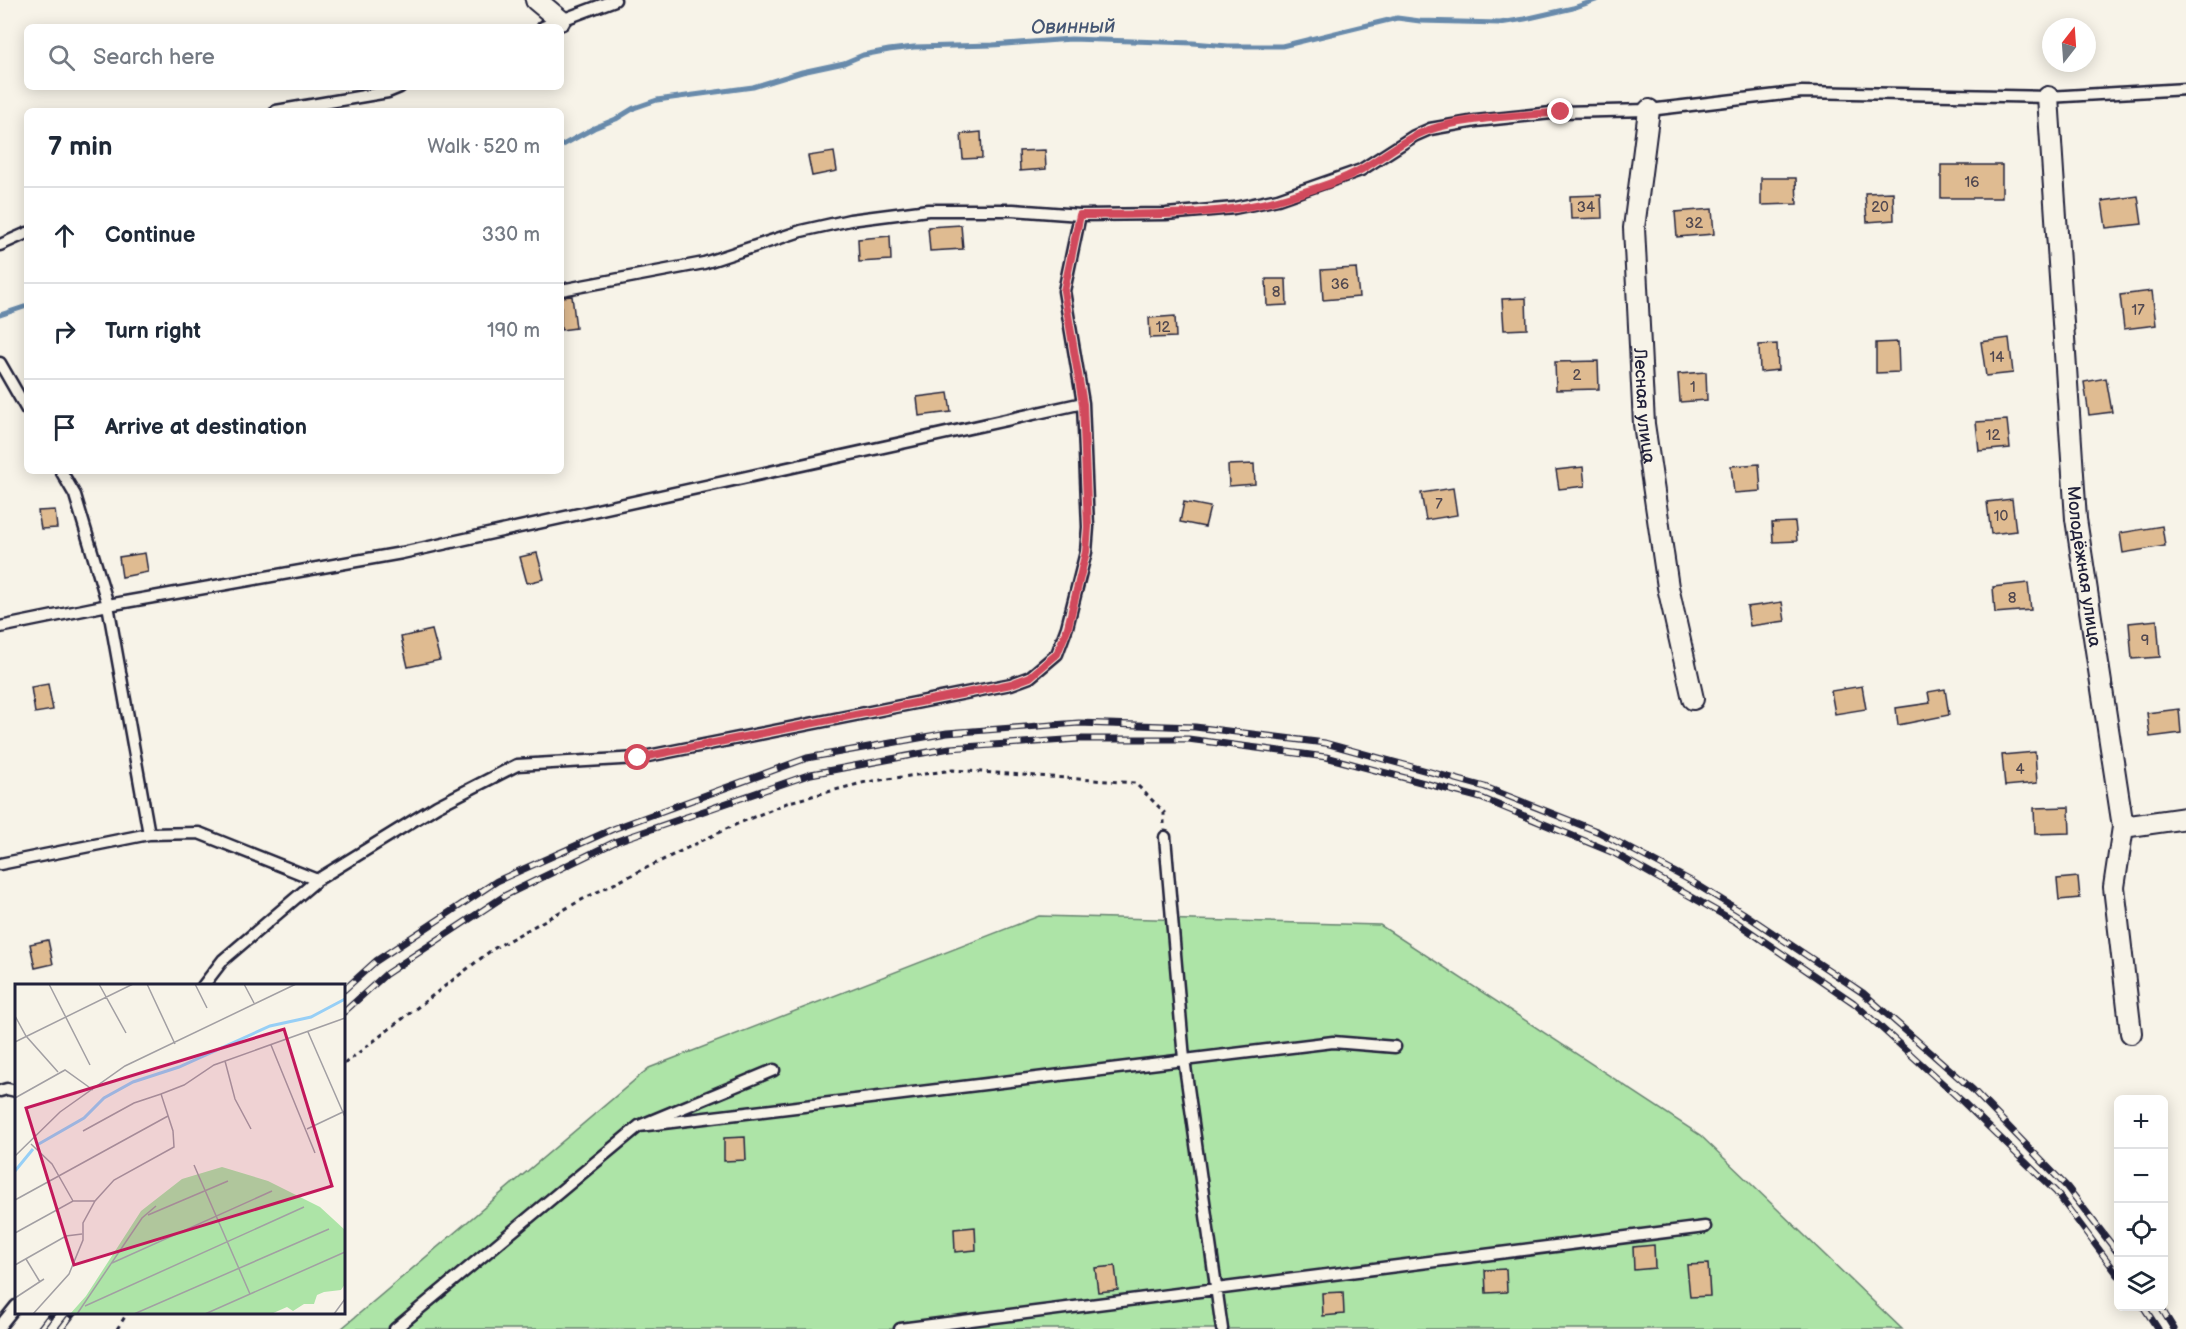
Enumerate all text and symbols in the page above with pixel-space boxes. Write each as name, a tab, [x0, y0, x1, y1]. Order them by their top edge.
water label: Овинный	[1031, 14, 1116, 40]
north arrow	[2042, 18, 2096, 72]
search box	[24, 24, 564, 90]
icon: search	[45, 41, 78, 74]
text: Search here	[93, 44, 215, 71]
route end	[1547, 98, 1573, 124]
text: 7 min	[48, 132, 112, 163]
text: Walk · 520 m	[427, 135, 540, 159]
house number: 16	[1965, 173, 1979, 192]
house number: 34	[1577, 198, 1595, 217]
house number: 20	[1871, 198, 1889, 217]
house number: 32	[1685, 214, 1703, 233]
icon: ahead	[48, 219, 81, 252]
text: Continue	[105, 222, 195, 249]
text: 330 m	[482, 223, 540, 247]
house number: 36	[1331, 275, 1349, 294]
house number: 8	[1272, 283, 1281, 302]
house number: 17	[2131, 301, 2145, 320]
icon: right	[48, 315, 81, 348]
text: Turn right	[105, 318, 201, 345]
house number: 12	[1156, 318, 1170, 337]
text: 190 m	[487, 319, 540, 343]
street label: Лесная улица	[1629, 346, 1660, 465]
house number: 14	[1990, 348, 2004, 367]
house number: 2	[1573, 366, 1582, 385]
house number: 1	[1690, 378, 1696, 397]
icon: arrive	[48, 411, 81, 444]
text: Arrive at destination	[105, 414, 307, 441]
house number: 12	[1986, 426, 2000, 445]
street label: Молодёжная улица	[2063, 485, 2105, 649]
house number: 7	[1435, 495, 1443, 514]
house number: 10	[1994, 507, 2008, 526]
house number: 8	[2008, 589, 2017, 608]
house number: 9	[2141, 631, 2149, 650]
route start	[624, 744, 650, 770]
house number: 4	[2015, 760, 2025, 779]
inset map	[15, 984, 345, 1314]
map controls	[2114, 1095, 2168, 1311]
button: +	[2114, 1095, 2168, 1149]
button: −	[2114, 1149, 2168, 1203]
button: locate	[2114, 1203, 2168, 1257]
button: layers	[2114, 1257, 2168, 1311]

